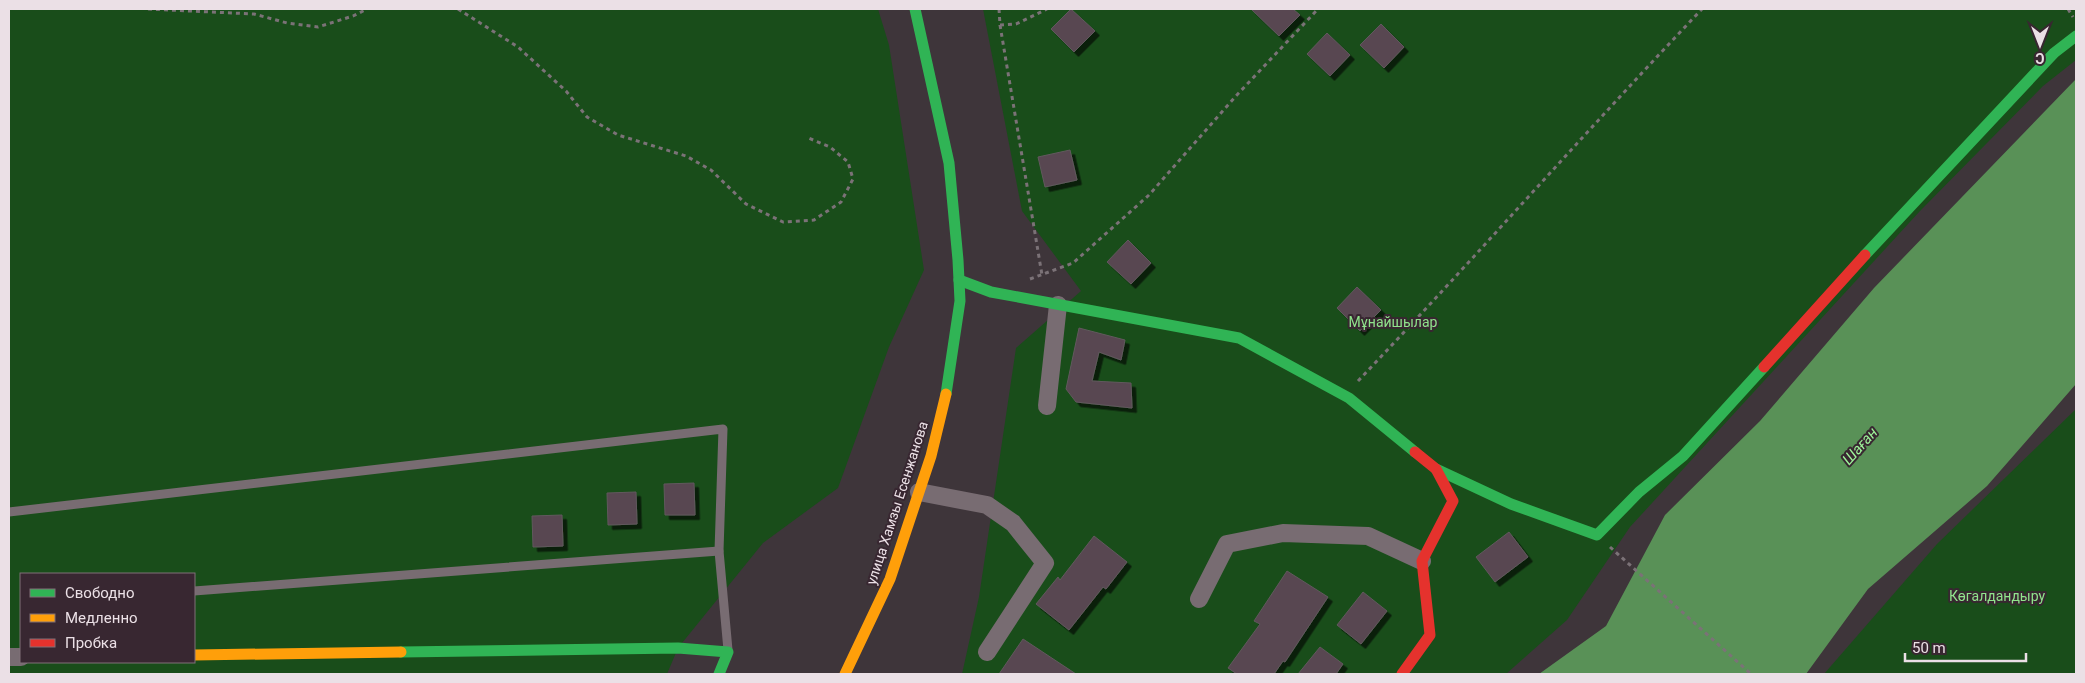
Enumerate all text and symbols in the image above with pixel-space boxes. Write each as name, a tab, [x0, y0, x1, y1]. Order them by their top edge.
north arrow	[2015, 20, 2065, 70]
text: С	[2035, 50, 2045, 66]
park label: Мұнайшылар	[1349, 314, 1438, 330]
street label: улица Хамзы Есенжанова	[863, 419, 931, 587]
water label: Шаған	[1839, 424, 1881, 468]
legend	[20, 573, 195, 663]
text: Свободно	[65, 584, 134, 602]
park label: Көгалдандыру	[1949, 588, 2045, 604]
text: Медленно	[65, 609, 138, 627]
scale bar	[1905, 630, 2026, 662]
text: Пробка	[65, 634, 117, 652]
text: 50 m	[1912, 639, 1946, 657]

